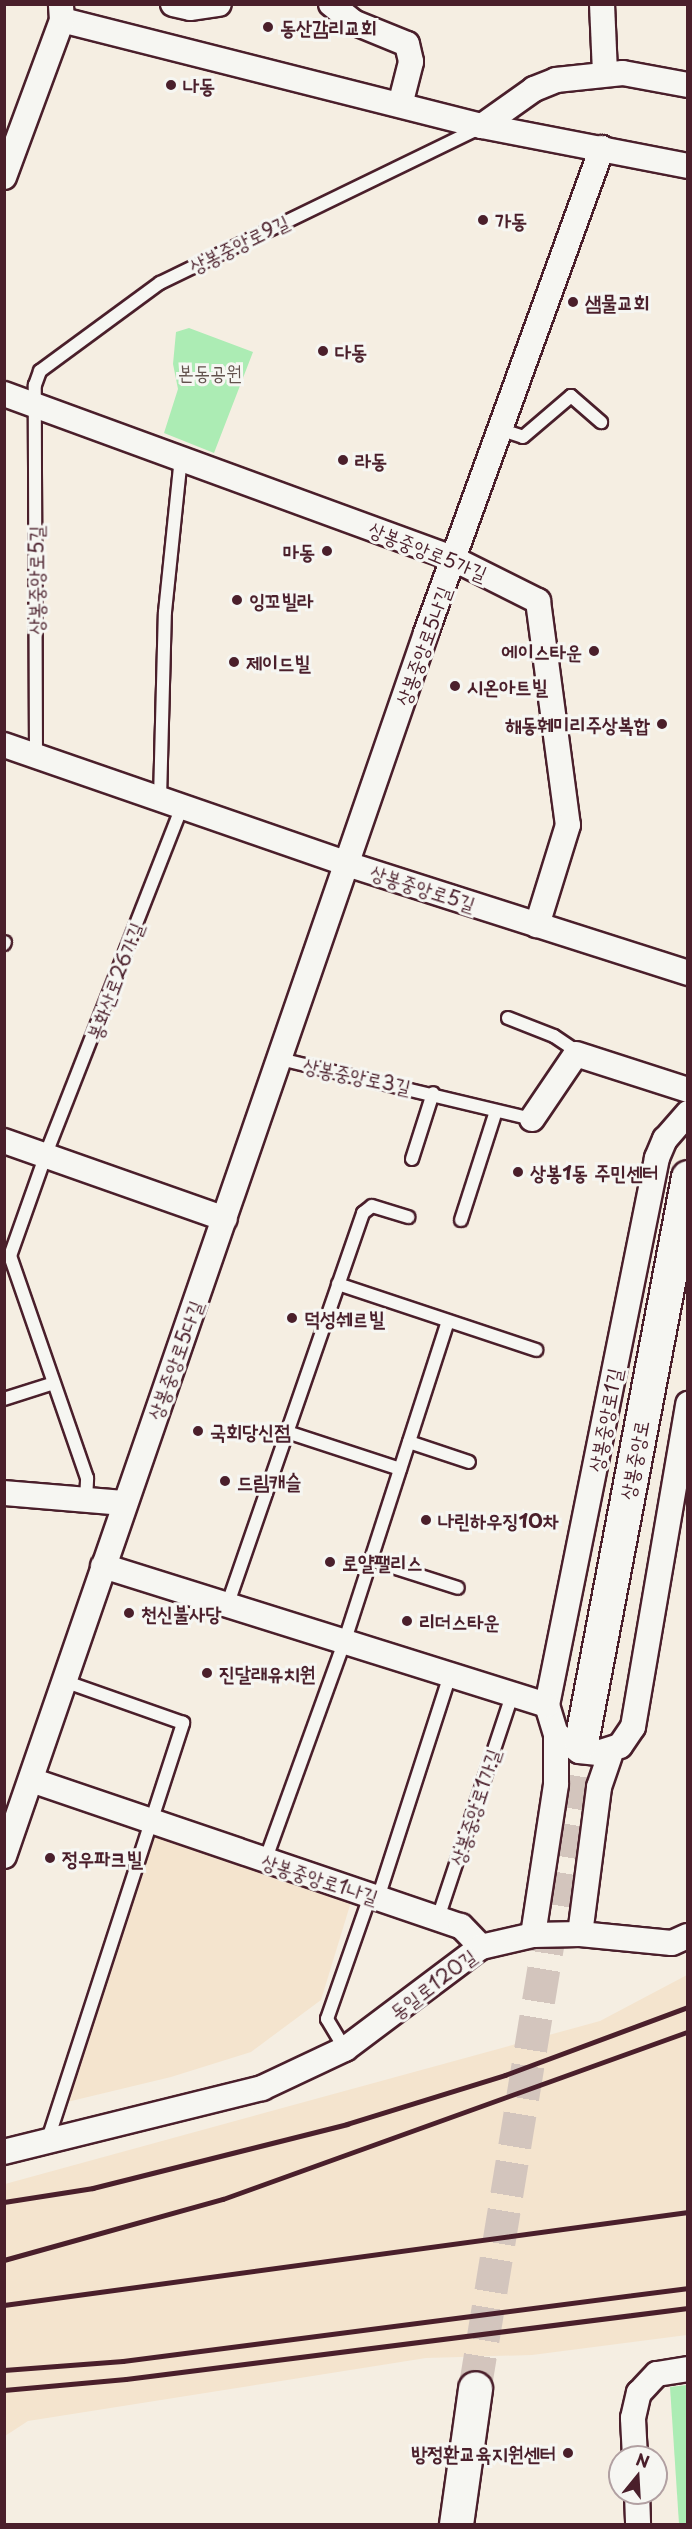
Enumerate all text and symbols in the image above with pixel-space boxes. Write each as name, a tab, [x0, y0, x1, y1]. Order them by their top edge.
place label: 동산감리교회	[280, 15, 377, 39]
marker: 동산감리교회	[261, 20, 275, 34]
place label: 나동	[183, 73, 215, 97]
marker: 나동	[164, 78, 178, 92]
place label: 가동	[495, 208, 527, 232]
street label: 상봉중앙로9길	[185, 209, 293, 279]
marker: 가동	[476, 213, 490, 227]
place label: 샘물교회	[585, 290, 649, 314]
marker: 샘물교회	[566, 295, 580, 309]
place label: 다동	[335, 339, 367, 363]
marker: 다동	[316, 344, 330, 358]
park label: 본동공원	[178, 360, 242, 384]
place label: 라동	[355, 448, 387, 472]
marker: 라동	[336, 453, 350, 467]
street label: 상봉중앙로5가길	[365, 516, 491, 586]
street label: 상봉중앙로5길	[24, 525, 48, 635]
place label: 마동	[283, 539, 315, 563]
marker: 마동	[320, 544, 334, 558]
street label: 상봉중앙로5나길	[390, 583, 456, 709]
place label: 잉꼬빌라	[249, 588, 313, 612]
marker: 잉꼬빌라	[230, 593, 244, 607]
place label: 에이스타운	[502, 639, 582, 663]
marker: 에이스타운	[587, 644, 601, 658]
place label: 제이드빌	[246, 650, 310, 674]
marker: 제이드빌	[227, 655, 241, 669]
place label: 시온아트빌	[467, 674, 547, 698]
marker: 시온아트빌	[448, 679, 462, 693]
place label: 해동훼미리주상복합	[505, 712, 650, 736]
marker: 해동훼미리주상복합	[655, 717, 669, 731]
street label: 상봉중앙로5길	[367, 860, 479, 916]
street label: 봉화산로26가길	[82, 919, 148, 1043]
street label: 상봉중앙로3길	[301, 1053, 413, 1099]
place label: 상봉1동 주민센터	[530, 1160, 659, 1184]
marker: 상봉1동 주민센터	[511, 1165, 525, 1179]
street label: 상봉중앙로5다길	[142, 1297, 208, 1423]
place label: 덕성쉐르빌	[304, 1306, 384, 1330]
marker: 덕성쉐르빌	[285, 1311, 299, 1325]
street label: 상봉중앙로1길	[583, 1366, 627, 1474]
street label: 상봉중앙로	[615, 1418, 653, 1502]
place label: 국회당신점	[210, 1419, 290, 1443]
marker: 국회당신점	[191, 1424, 205, 1438]
place label: 드림캐슬	[237, 1469, 301, 1493]
marker: 드림캐슬	[218, 1474, 232, 1488]
place label: 나린하우징10차	[438, 1508, 559, 1532]
marker: 나린하우징10차	[419, 1513, 433, 1527]
place label: 로얄팰리스	[342, 1550, 422, 1574]
marker: 로얄팰리스	[323, 1555, 337, 1569]
place label: 천신불사당	[141, 1601, 221, 1625]
marker: 천신불사당	[122, 1606, 136, 1620]
place label: 리더스타운	[419, 1609, 499, 1633]
marker: 리더스타운	[400, 1614, 414, 1628]
place label: 진달래유치원	[219, 1661, 316, 1685]
marker: 진달래유치원	[200, 1666, 214, 1680]
street label: 상봉중앙로1가길	[445, 1745, 505, 1869]
place label: 정우파크빌	[62, 1846, 142, 1870]
street label: 상봉중앙로1나길	[258, 1849, 382, 1909]
marker: 정우파크빌	[43, 1851, 57, 1865]
street label: 동일로120길	[385, 1944, 481, 2024]
place label: 방정환교육지원센터	[411, 2441, 556, 2465]
north arrow	[608, 2445, 668, 2505]
marker: 방정환교육지원센터	[561, 2446, 575, 2460]
text: N	[633, 2446, 653, 2473]

